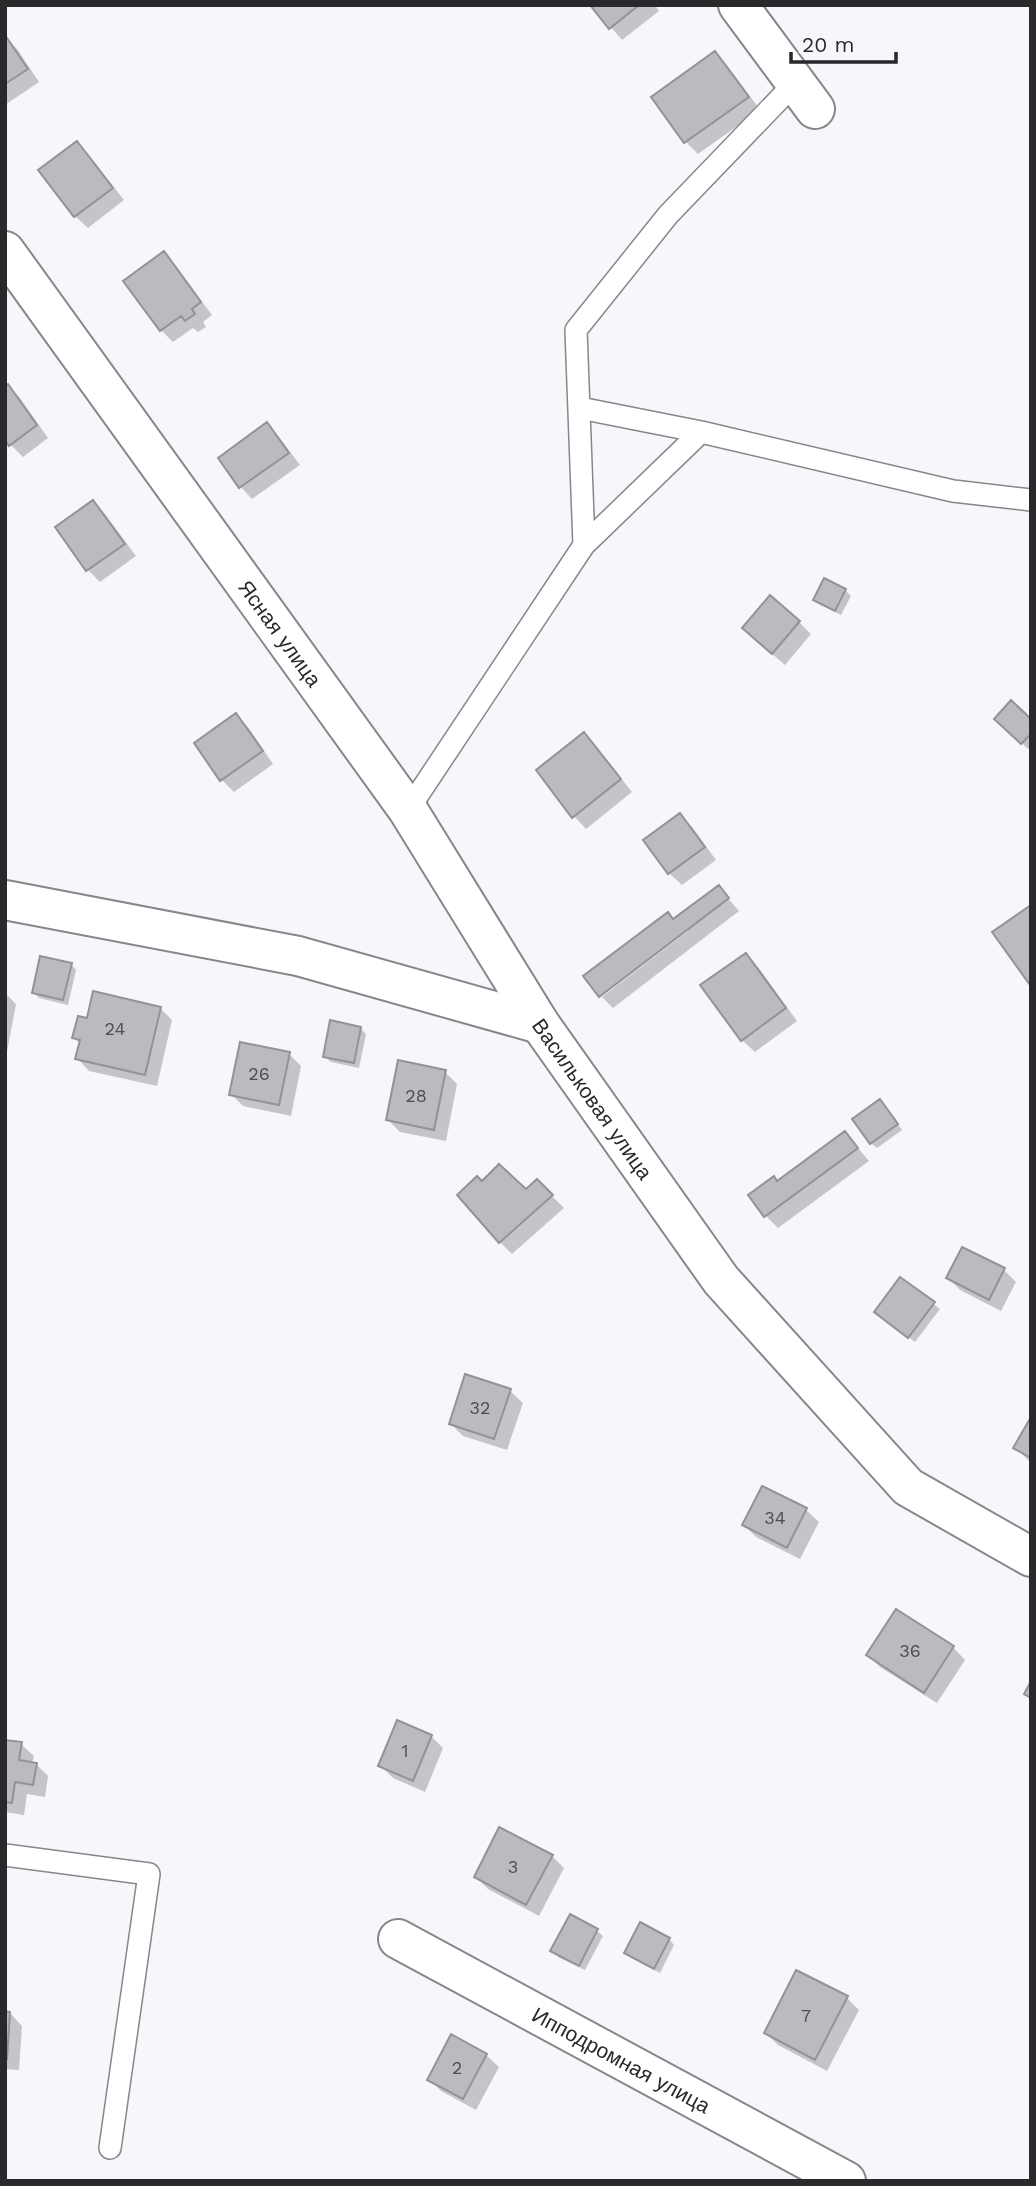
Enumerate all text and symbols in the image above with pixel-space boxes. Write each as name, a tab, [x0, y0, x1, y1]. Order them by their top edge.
scale bar	[791, 21, 896, 65]
text: 20 m	[802, 32, 854, 57]
street label: Ясная улица	[234, 575, 327, 691]
street label: Васильковая улица	[527, 1013, 658, 1184]
house number: 24	[105, 1018, 125, 1039]
house number: 26	[248, 1063, 270, 1084]
house number: 28	[405, 1085, 427, 1106]
house number: 32	[470, 1397, 491, 1418]
house number: 34	[764, 1507, 786, 1528]
house number: 36	[899, 1640, 921, 1661]
house number: 1	[401, 1740, 409, 1761]
house number: 3	[508, 1856, 518, 1877]
street label: Ипподромная улица	[528, 2001, 715, 2118]
house number: 7	[801, 2005, 811, 2026]
house number: 2	[452, 2057, 462, 2078]

